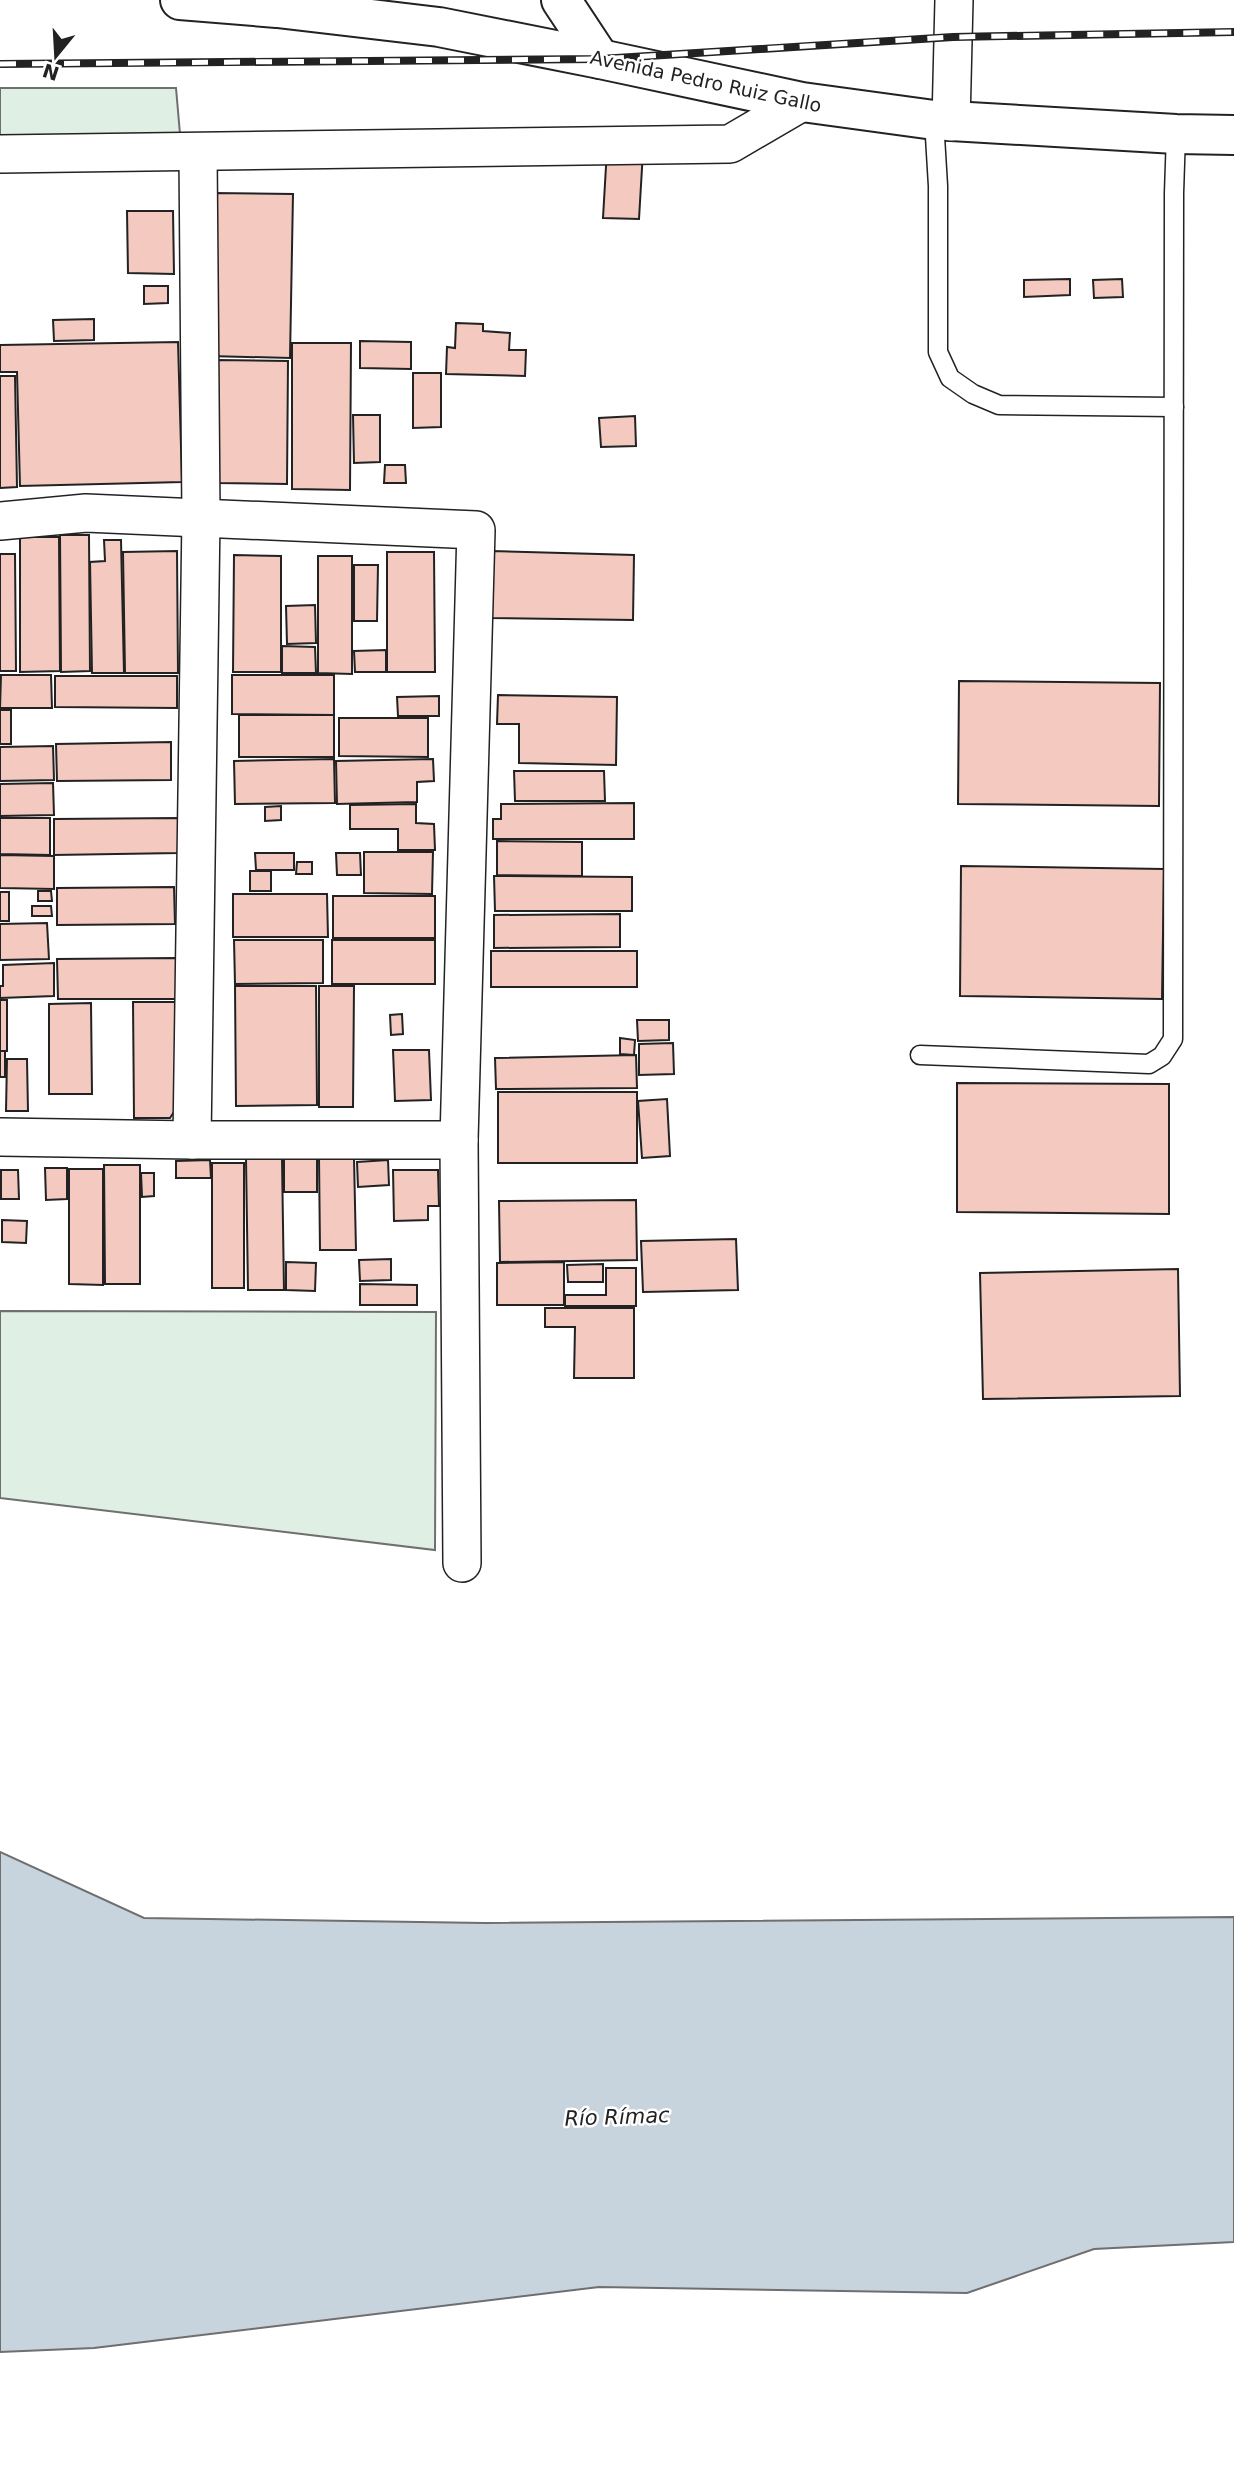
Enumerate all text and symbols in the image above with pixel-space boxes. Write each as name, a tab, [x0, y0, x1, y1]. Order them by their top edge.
north arrow	[21, 21, 91, 91]
street label: Avenida Pedro Ruiz Gallo	[588, 46, 824, 116]
text: N	[40, 59, 62, 85]
water label: Río Rímac	[564, 2103, 670, 2131]

